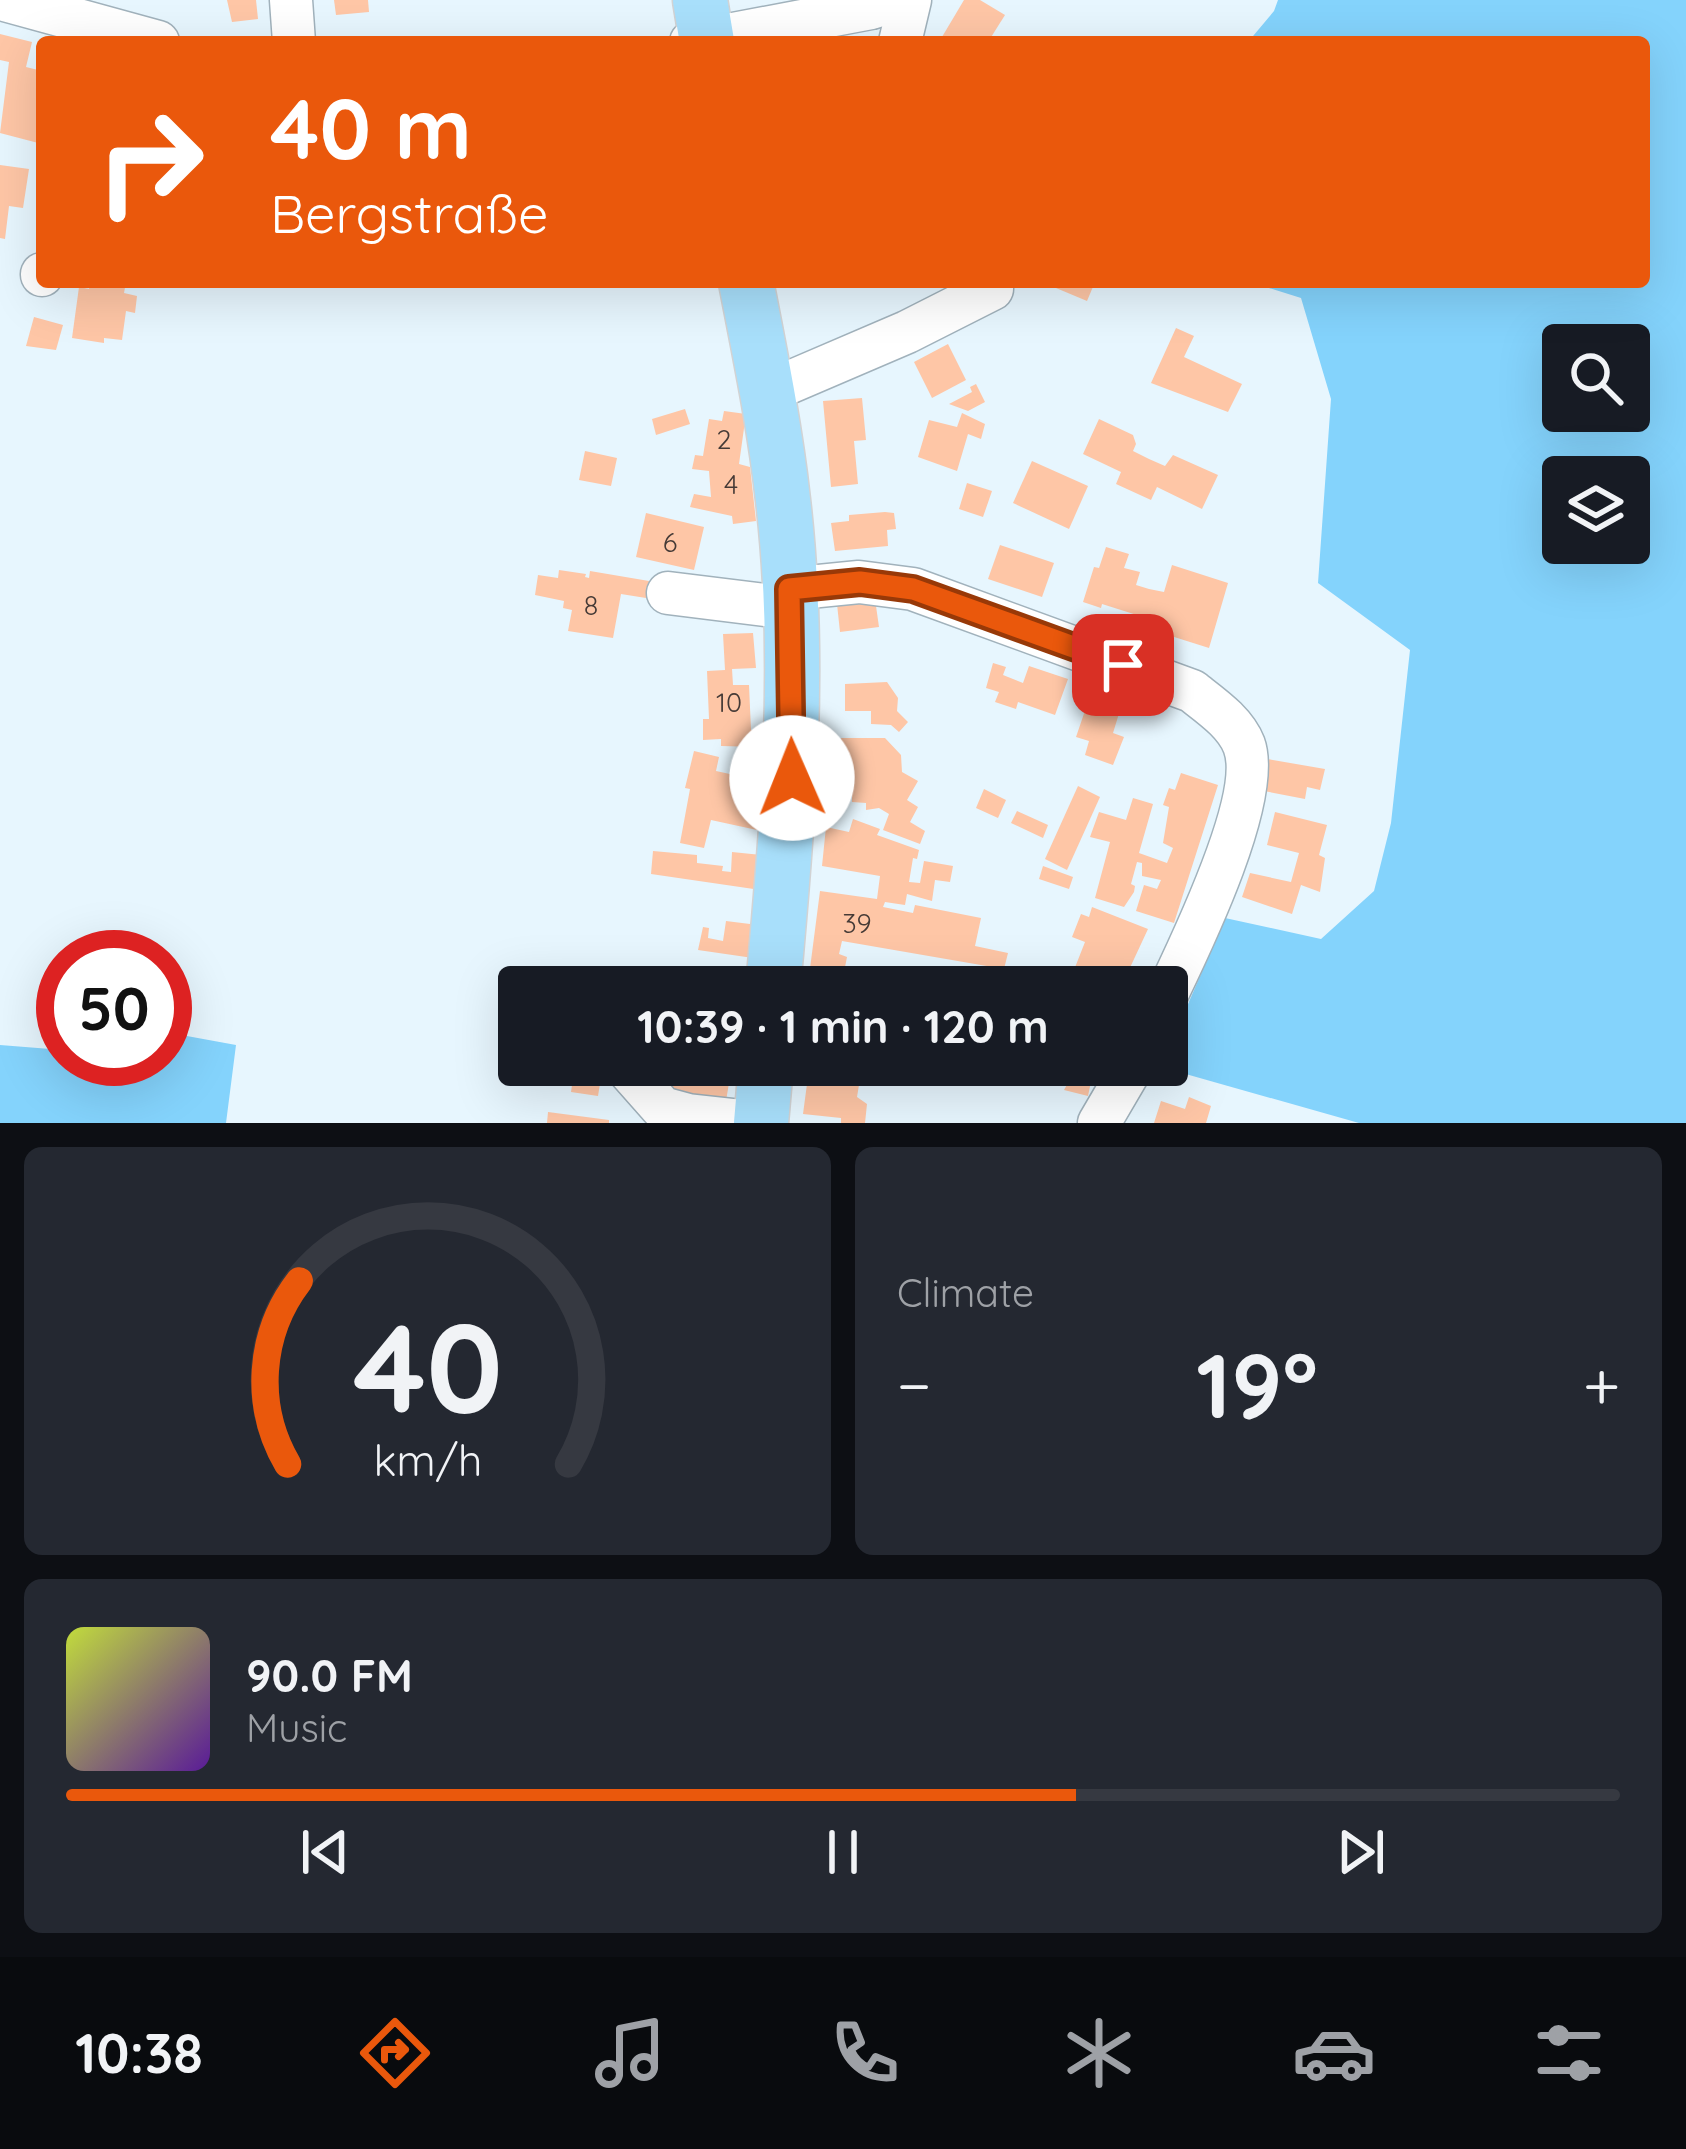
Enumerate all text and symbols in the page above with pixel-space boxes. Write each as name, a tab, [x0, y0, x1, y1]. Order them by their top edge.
text: 40 m	[270, 75, 472, 180]
icon: right	[72, 84, 228, 240]
text: Bergstraße	[270, 179, 548, 247]
map controls	[1542, 324, 1650, 564]
button: search	[1542, 324, 1650, 432]
house number: 2	[717, 422, 731, 456]
button: layers	[1542, 456, 1650, 564]
house number: 4	[724, 467, 738, 501]
house number: 6	[663, 525, 677, 559]
house number: 8	[584, 588, 598, 622]
pin	[1072, 614, 1174, 716]
icon: arrive	[1090, 632, 1156, 698]
house number: 10	[716, 685, 742, 719]
position arrow	[729, 715, 855, 841]
house number: 39	[842, 906, 872, 940]
speed limit sign: 50	[36, 930, 192, 1086]
text: 10:39 · 1 min · 120 m	[637, 998, 1049, 1054]
text: Climate	[897, 1268, 1034, 1317]
text: 40	[352, 1288, 503, 1444]
text: 19°	[1196, 1328, 1318, 1441]
text: −	[897, 1343, 931, 1426]
text: +	[1583, 1343, 1620, 1426]
text: km/h	[373, 1433, 482, 1487]
text: 90.0 FM	[246, 1647, 413, 1703]
text: Music	[246, 1703, 347, 1752]
icon: previous	[292, 1819, 358, 1885]
icon: pause	[810, 1819, 876, 1885]
icon: next	[1328, 1819, 1394, 1885]
icon: directions	[353, 2011, 437, 2095]
icon: music	[588, 2011, 672, 2095]
icon: phone	[823, 2011, 907, 2095]
icon: climate	[1057, 2011, 1141, 2095]
icon: car	[1292, 2011, 1376, 2095]
icon: filters	[1527, 2011, 1611, 2095]
text: 10:38	[75, 2019, 203, 2087]

